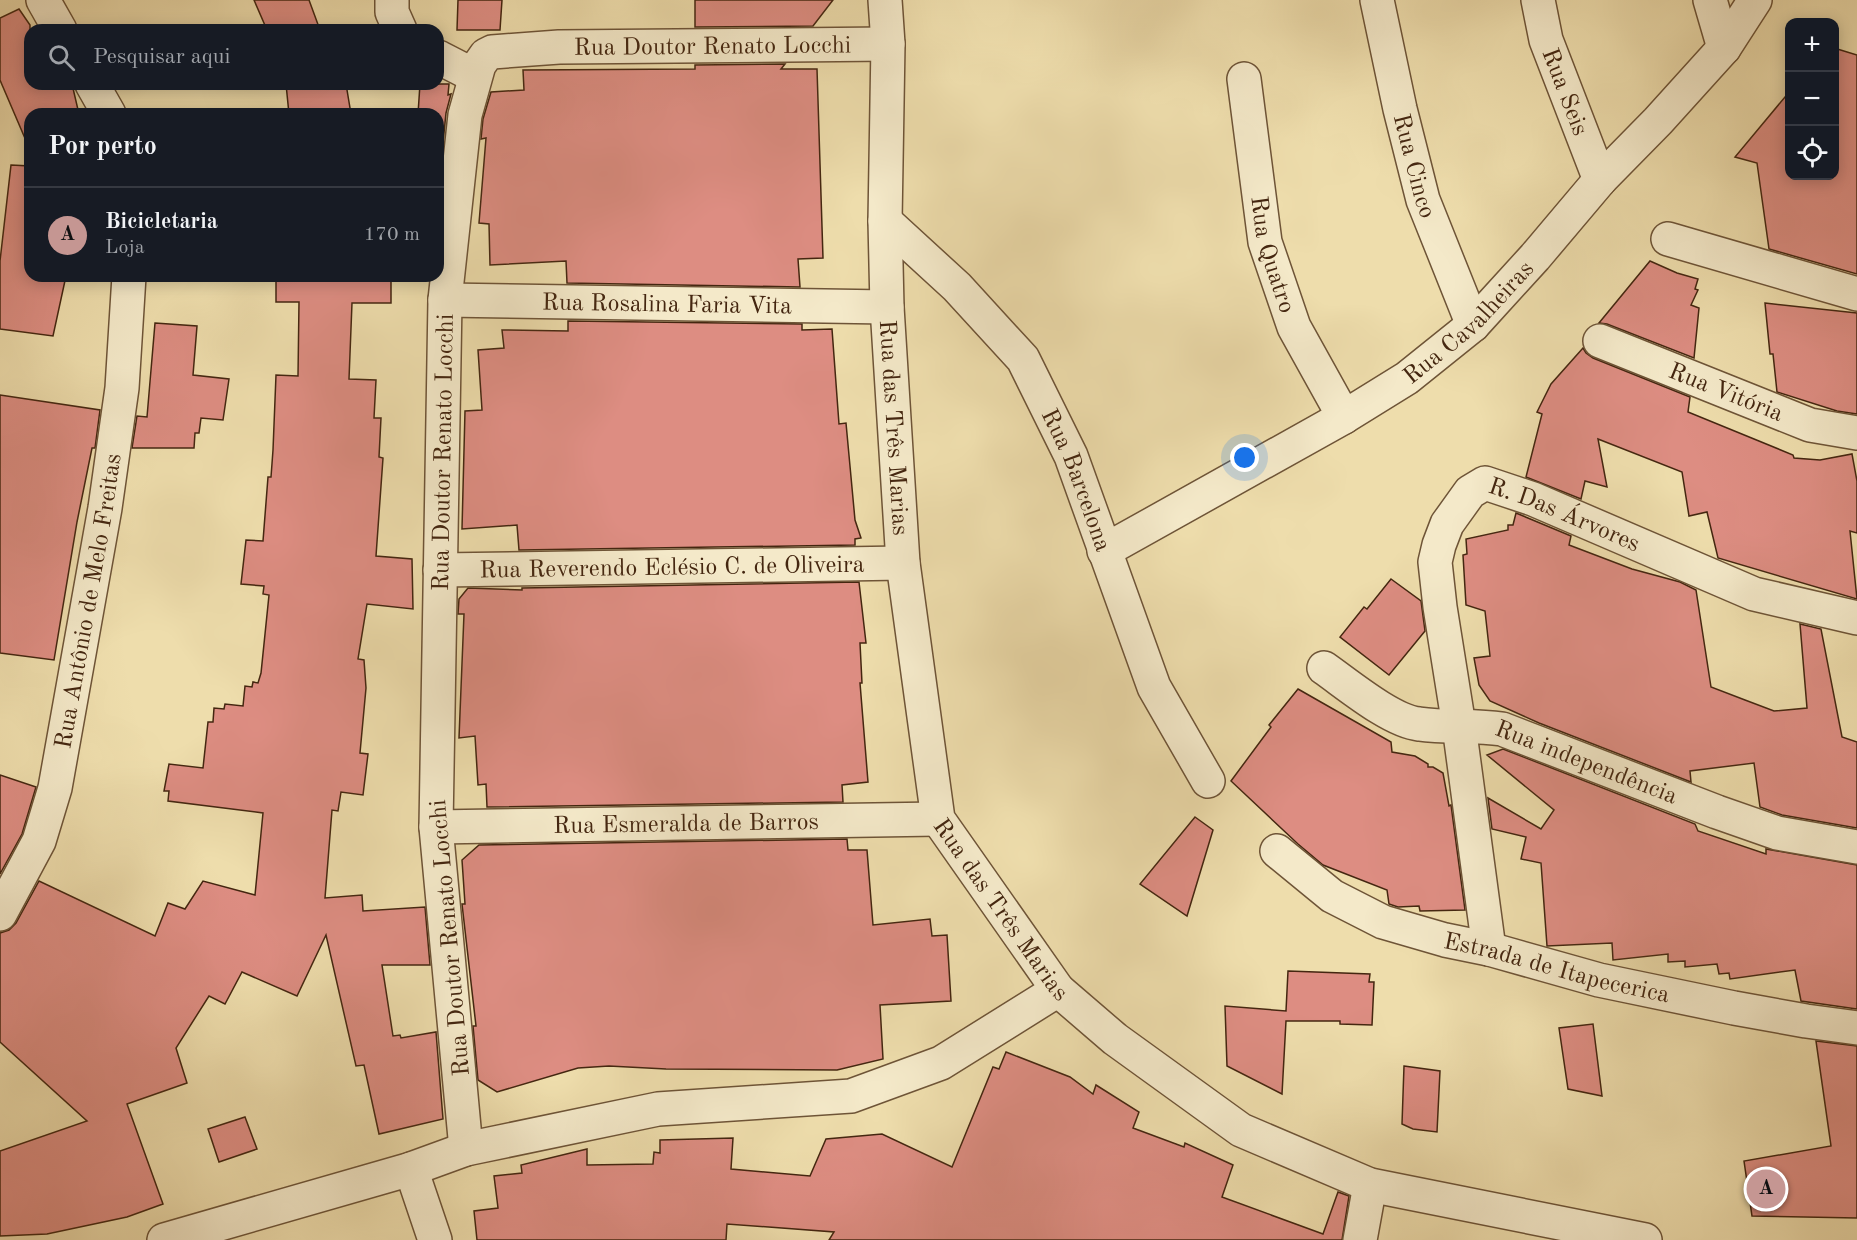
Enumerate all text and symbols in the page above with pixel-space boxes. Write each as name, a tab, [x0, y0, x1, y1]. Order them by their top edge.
map controls	[1785, 18, 1839, 180]
button: +	[1785, 18, 1839, 72]
search box	[24, 24, 444, 90]
street label: Rua Doutor Renato Locchi	[574, 34, 851, 61]
icon: search	[45, 41, 78, 74]
street label: Rua Seis	[1536, 45, 1592, 139]
text: Pesquisar aqui	[93, 46, 230, 68]
button: −	[1785, 72, 1839, 126]
street label: Rua Cinco	[1388, 112, 1439, 222]
button: locate	[1785, 126, 1839, 180]
text: Por perto	[48, 134, 157, 160]
street label: Rua Quatro	[1245, 195, 1298, 316]
text: Bicicletaria	[105, 211, 218, 233]
text: A	[60, 225, 75, 245]
text: 170 m	[364, 225, 420, 245]
text: Loja	[105, 238, 145, 258]
street label: Rua Cavalheiras	[1400, 257, 1539, 390]
street label: Rua Rosalina Faria Vita	[542, 292, 792, 319]
street label: Rua Doutor Renato Locchi	[430, 314, 459, 591]
street label: Rua das Três Marias	[874, 319, 911, 536]
street label: Rua Vitória	[1665, 360, 1786, 427]
street label: Rua Barcelona	[1036, 406, 1114, 555]
your location	[1230, 443, 1259, 472]
street label: Rua Antônio de Melo Freitas	[52, 452, 127, 751]
street label: R. Das Árvores	[1485, 475, 1643, 557]
street label: Rua Reverendo Eclésio C. de Oliveira	[479, 554, 865, 583]
street label: Rua independência	[1491, 717, 1681, 810]
street label: Rua Doutor Renato Locchi	[427, 799, 475, 1077]
street label: Rua Esmeralda de Barros	[553, 811, 819, 839]
street label: Rua das Três Marias	[928, 815, 1071, 1007]
street label: Estrada de Itapecerica	[1441, 930, 1672, 1008]
pin: A	[1746, 1166, 1786, 1212]

